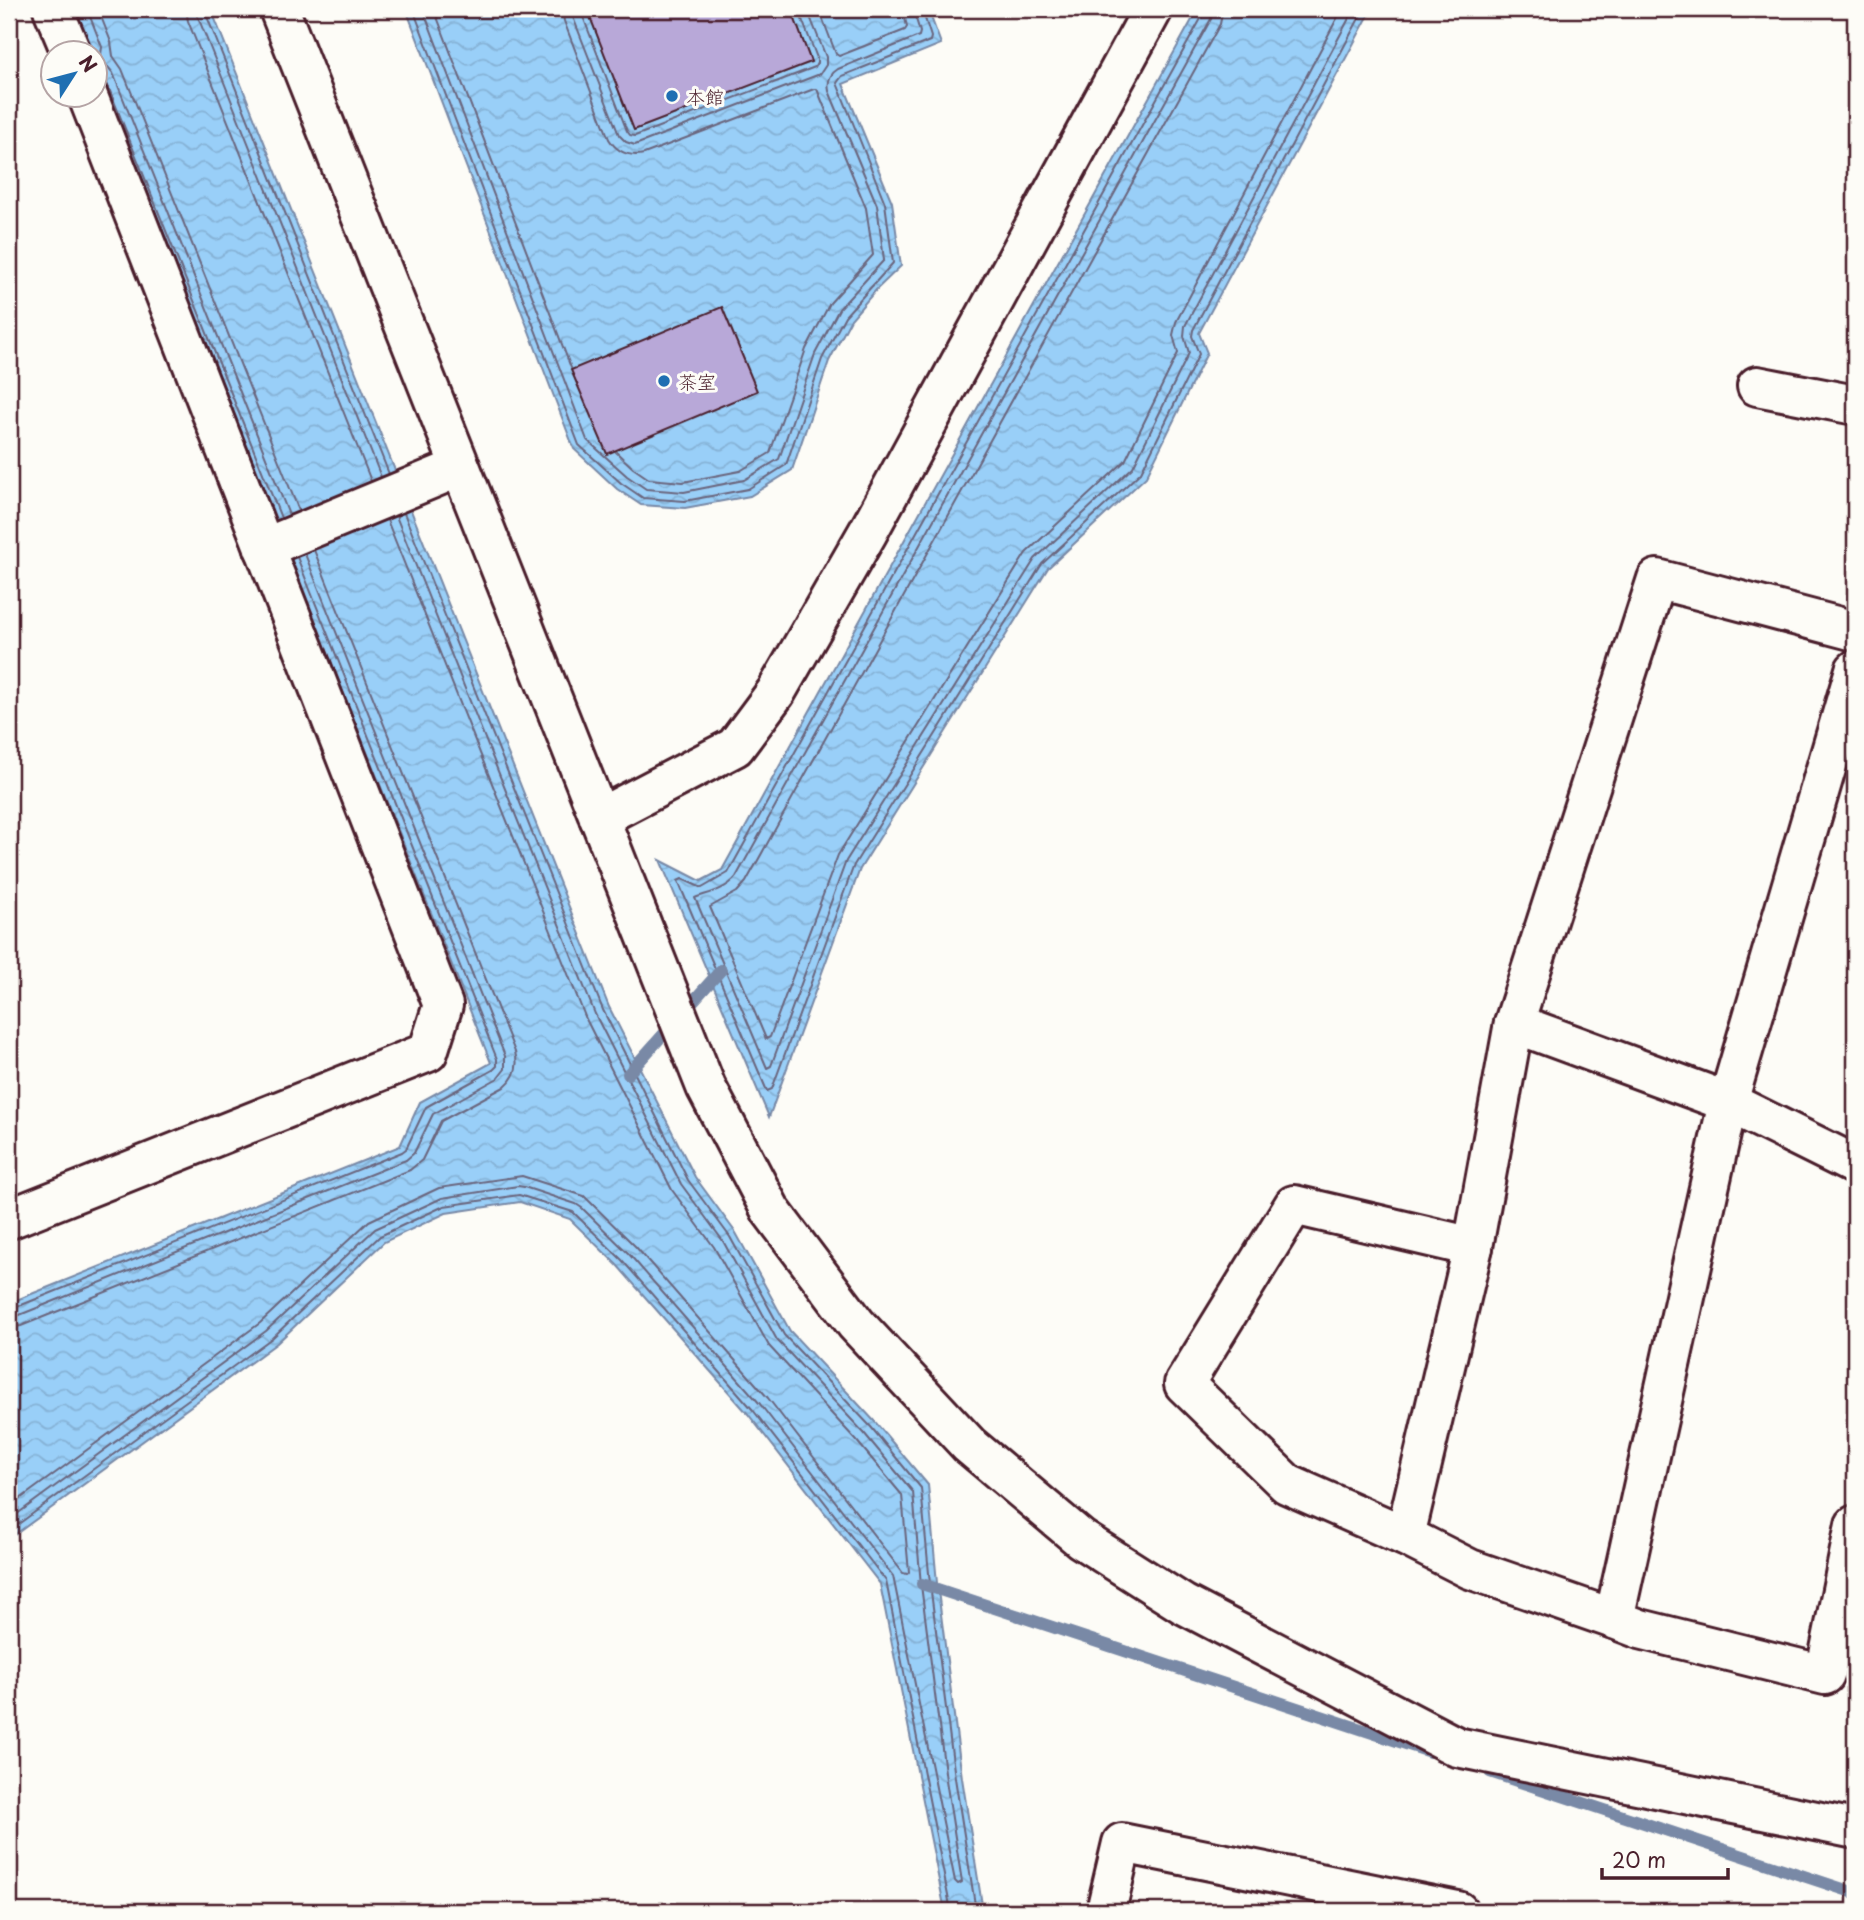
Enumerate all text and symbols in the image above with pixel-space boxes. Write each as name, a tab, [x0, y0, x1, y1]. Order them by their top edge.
north arrow	[38, 38, 108, 108]
text: N	[73, 49, 104, 78]
place label: 本館	[686, 82, 724, 110]
marker: 本館	[664, 88, 680, 104]
place label: 茶室	[678, 367, 716, 395]
marker: 茶室	[656, 373, 672, 389]
scale bar	[1602, 1836, 1728, 1880]
text: 20 m	[1612, 1843, 1666, 1875]

